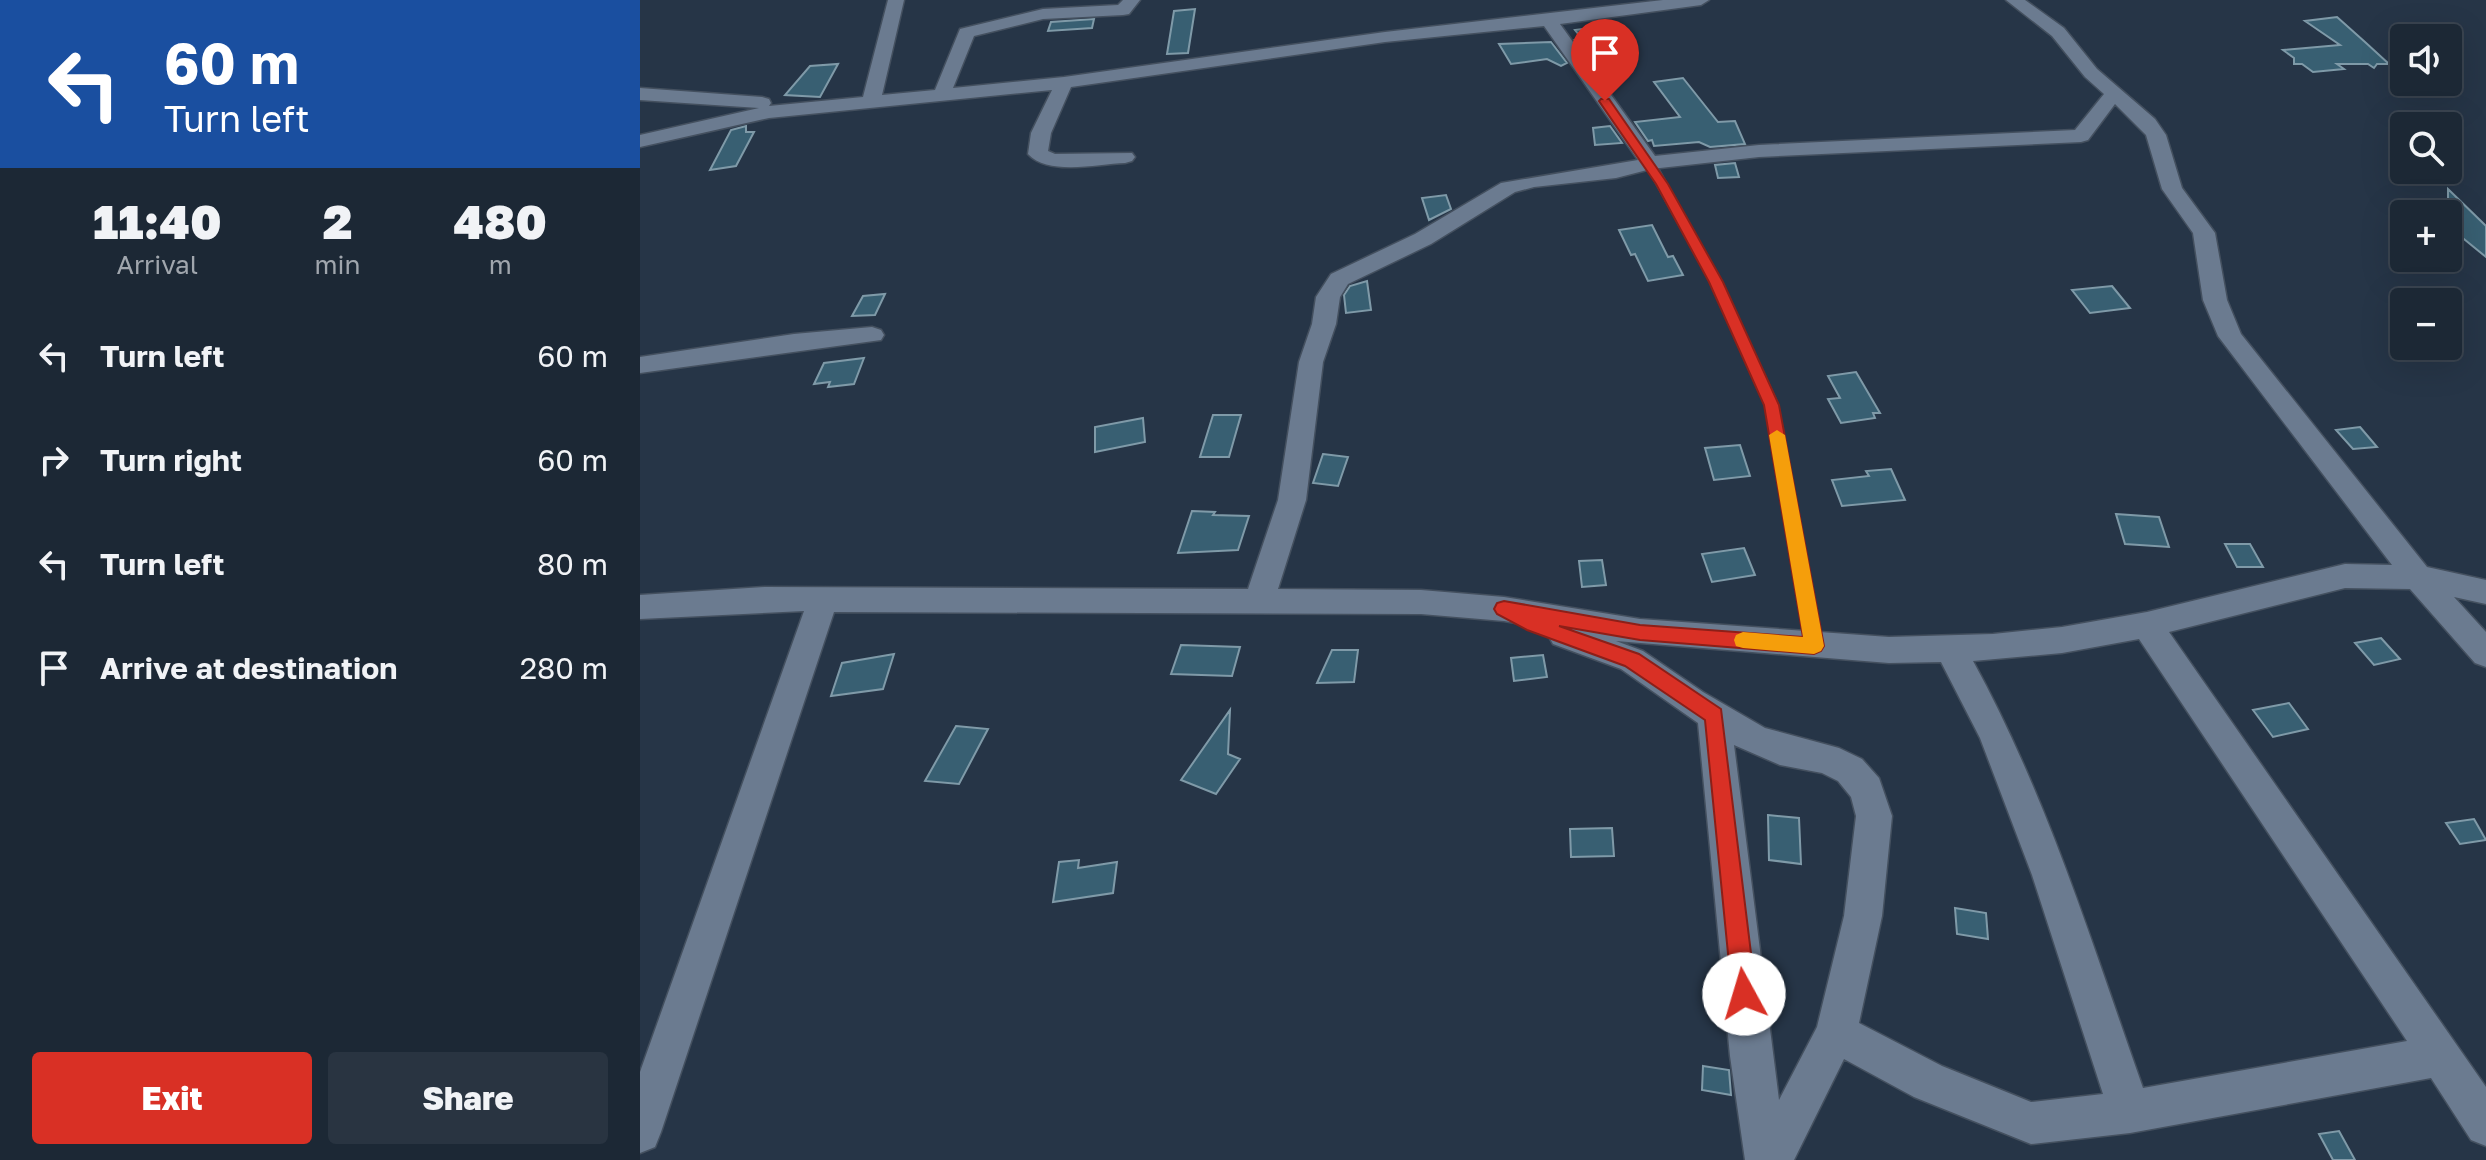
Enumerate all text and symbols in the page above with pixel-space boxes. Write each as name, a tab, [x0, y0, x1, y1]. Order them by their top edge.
pin	[1571, 19, 1639, 101]
map controls	[2390, 24, 2462, 360]
button: sound	[2390, 24, 2462, 96]
text: 60 m	[164, 29, 299, 96]
icon: arrive	[1583, 31, 1627, 75]
icon: left	[32, 32, 136, 136]
text: Turn left	[164, 97, 310, 140]
button: search	[2390, 112, 2462, 184]
text: 11:40	[93, 192, 222, 250]
text: 2	[323, 192, 352, 250]
text: 480	[453, 192, 547, 250]
button: +	[2390, 200, 2462, 272]
text: Arrival	[117, 249, 198, 280]
text: min	[315, 249, 361, 280]
text: m	[489, 249, 512, 280]
button: −	[2390, 288, 2462, 360]
icon: left	[32, 334, 76, 378]
text: Turn left	[100, 338, 225, 374]
text: 60 m	[537, 338, 608, 374]
icon: right	[32, 438, 76, 482]
text: Turn right	[100, 442, 242, 478]
text: 60 m	[537, 442, 608, 478]
icon: left	[32, 542, 76, 586]
text: Turn left	[100, 546, 225, 582]
text: 80 m	[537, 546, 608, 582]
icon: arrive	[32, 646, 76, 690]
text: Arrive at destination	[100, 650, 397, 686]
text: 280 m	[520, 650, 608, 686]
position arrow	[1702, 952, 1786, 1036]
button: Exit	[32, 1052, 312, 1144]
button: Share	[328, 1052, 608, 1144]

